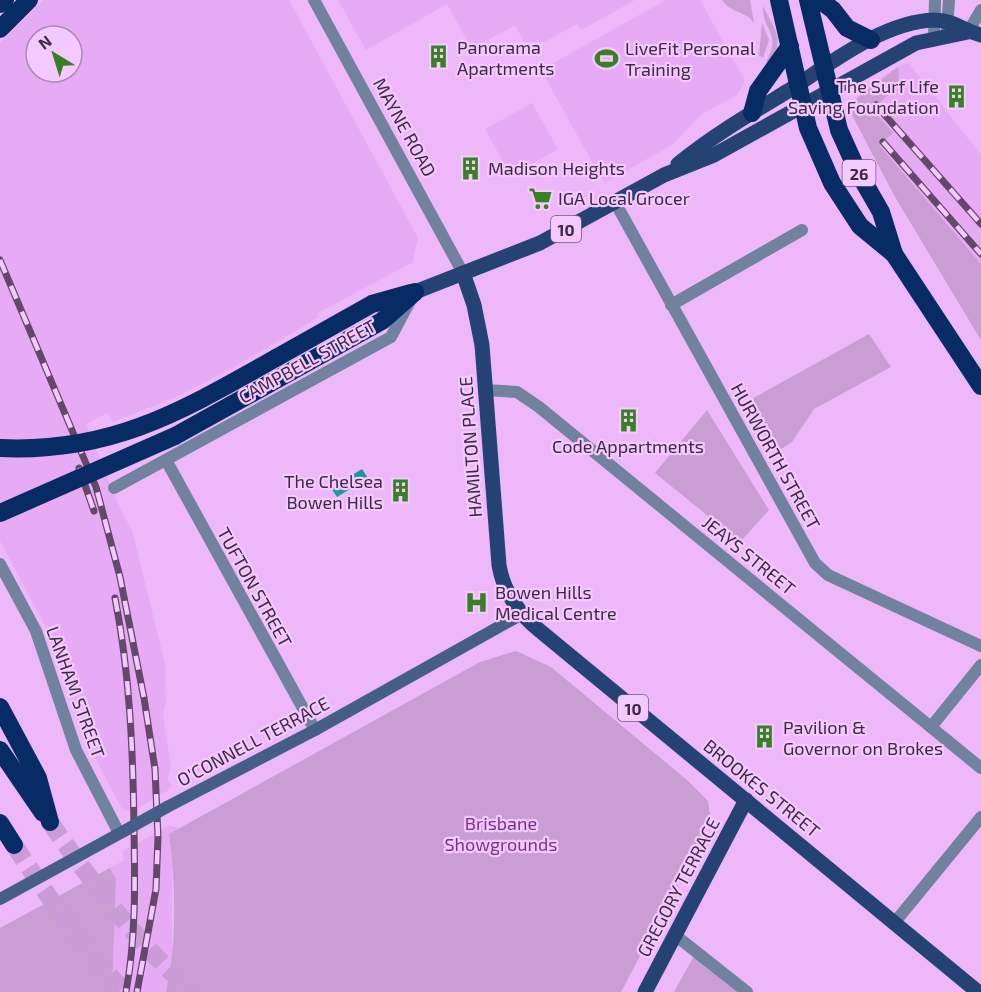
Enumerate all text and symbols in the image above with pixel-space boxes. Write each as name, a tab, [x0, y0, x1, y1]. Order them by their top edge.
north arrow	[24, 24, 84, 84]
text: N	[34, 31, 55, 53]
place label: Panorama Apartments	[457, 36, 555, 79]
place label: LiveFit Personal Training	[625, 37, 756, 80]
building icon: Panorama Apartments	[426, 44, 452, 70]
sports icon: LiveFit Personal Training	[594, 45, 620, 71]
street label: MAYNE ROAD	[369, 74, 441, 180]
place label: The Surf Life Saving Foundation	[788, 75, 939, 118]
building icon: The Surf Life Saving Foundation	[944, 83, 970, 109]
building icon: Madison Heights	[457, 155, 483, 181]
place label: Madison Heights	[488, 157, 625, 179]
road number: 26	[842, 160, 876, 186]
supermarket icon: IGA Local Grocer	[527, 185, 553, 211]
place label: IGA Local Grocer	[558, 187, 690, 209]
road number: 10	[551, 216, 581, 242]
street label: CAMPBELL STREET	[235, 314, 380, 408]
street label: HAMILTON PLACE	[454, 376, 486, 518]
street label: HURWORTH STREET	[727, 379, 826, 533]
building icon: Code Appartments	[615, 407, 641, 433]
place label: Code Appartments	[552, 435, 704, 457]
place label: The Chelsea Bowen Hills	[284, 470, 383, 513]
building icon: The Chelsea Bowen Hills	[388, 478, 414, 504]
street label: JEAYS STREET	[698, 511, 800, 599]
street label: TUFTON STREET	[213, 523, 297, 651]
place label: Bowen Hills Medical Centre	[495, 581, 617, 624]
hospital icon: Bowen Hills Medical Centre	[464, 589, 490, 615]
street label: LANHAM STREET	[42, 623, 110, 761]
street label: O'CONNELL TERRACE	[173, 692, 333, 790]
road number: 10	[618, 695, 648, 721]
place label: Pavilion & Governor on Brokes	[783, 716, 943, 759]
building icon: Pavilion & Governor on Brokes	[752, 724, 778, 750]
street label: BROOKES STREET	[699, 734, 825, 842]
park label: Brisbane Showgrounds	[445, 812, 558, 855]
street label: GREGORY TERRACE	[632, 814, 724, 960]

